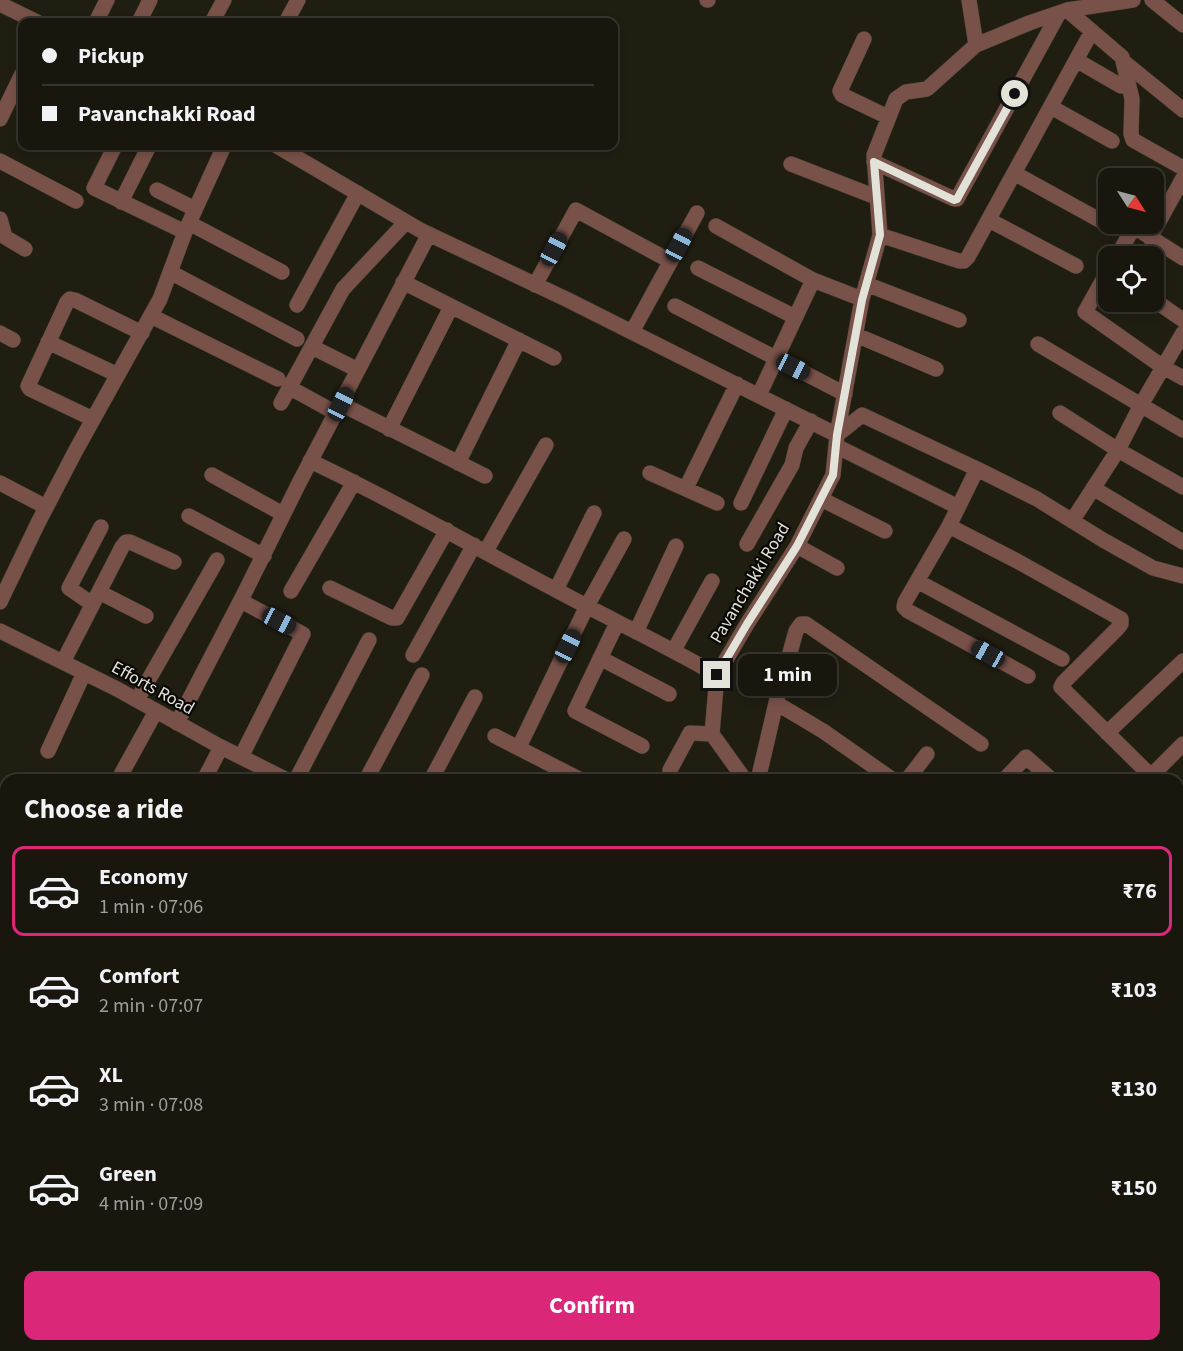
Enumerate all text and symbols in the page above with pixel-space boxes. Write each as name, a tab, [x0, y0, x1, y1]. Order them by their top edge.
text: Pickup	[78, 40, 144, 72]
route start	[1001, 80, 1028, 107]
text: Pavanchakki Road	[78, 98, 256, 130]
north arrow	[1098, 168, 1164, 234]
map controls	[1098, 168, 1164, 312]
car	[663, 225, 695, 265]
car	[538, 229, 570, 269]
button: locate	[1098, 246, 1164, 312]
car	[773, 351, 813, 383]
car	[325, 384, 357, 424]
street label: Pavanchakki Road	[704, 518, 796, 648]
car	[259, 605, 299, 637]
car	[552, 626, 584, 666]
car	[968, 637, 1008, 671]
callout: 1 min	[738, 654, 837, 696]
street label: Efforts Road	[107, 655, 199, 721]
route end	[703, 661, 730, 688]
text: 1 min	[763, 661, 812, 689]
text: Choose a ride	[24, 790, 184, 829]
text: Economy	[99, 861, 188, 893]
icon: car	[27, 864, 81, 918]
text: ₹76	[1122, 875, 1157, 907]
text: 1 min · 07:06	[99, 893, 203, 921]
text: Comfort	[99, 960, 180, 992]
icon: car	[27, 963, 81, 1017]
text: ₹103	[1111, 974, 1157, 1006]
text: 2 min · 07:07	[99, 992, 203, 1020]
text: XL	[99, 1059, 123, 1091]
icon: car	[27, 1062, 81, 1116]
text: ₹130	[1111, 1073, 1157, 1105]
text: 3 min · 07:08	[99, 1091, 203, 1119]
text: Green	[99, 1158, 157, 1190]
icon: car	[27, 1161, 81, 1215]
text: ₹150	[1111, 1172, 1157, 1204]
text: 4 min · 07:09	[99, 1190, 203, 1218]
button: Confirm	[24, 1271, 1160, 1340]

